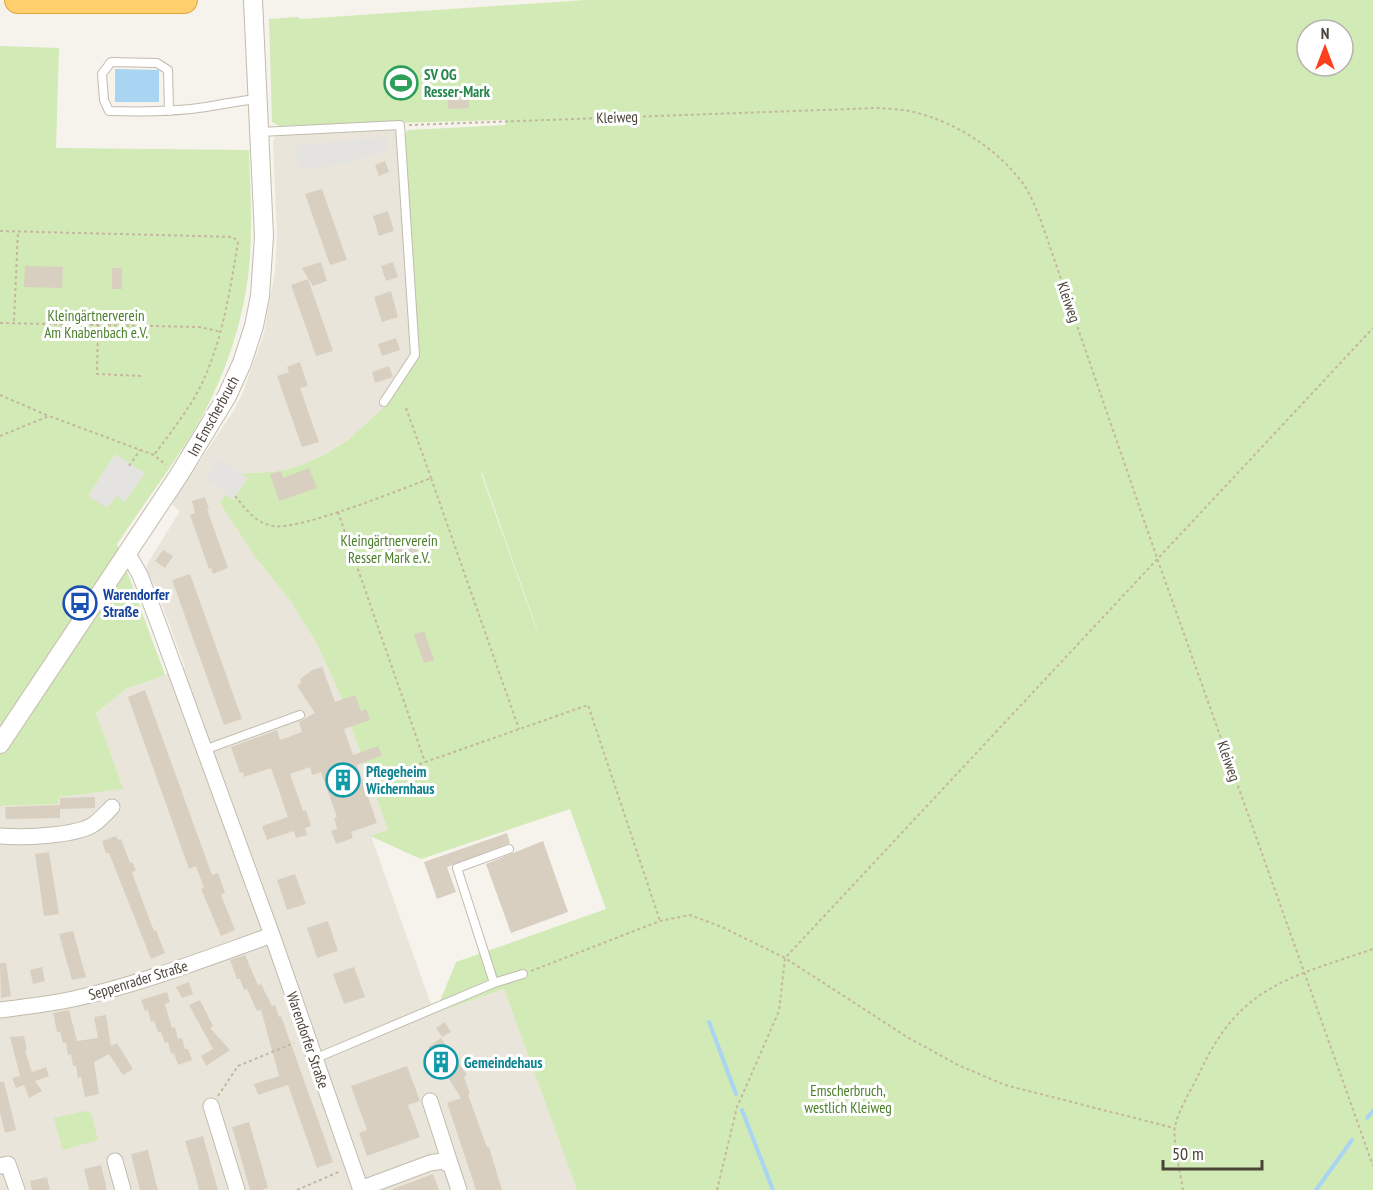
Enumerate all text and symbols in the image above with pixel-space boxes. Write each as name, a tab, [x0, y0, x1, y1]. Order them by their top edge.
north arrow	[1295, 18, 1355, 78]
text: N	[1321, 23, 1329, 43]
sports icon: SV OG Resser-Mark	[383, 65, 419, 101]
place label: SV OG Resser-Mark	[424, 65, 491, 101]
street label: Kleiweg	[596, 107, 638, 127]
street label: Kleiweg	[1053, 279, 1085, 325]
park label: Kleingärtnerverein Am Knabenbach e.V.	[44, 306, 148, 342]
street label: Im Emscherbruch	[183, 372, 243, 460]
park label: Kleingärtnerverein Resser Mark e.V.	[340, 531, 438, 567]
bus stop icon: Warendorfer Straße	[62, 585, 98, 621]
place label: Warendorfer Straße	[102, 585, 170, 621]
street label: Kleiweg	[1213, 738, 1245, 784]
building icon: Pflegeheim Wichernhaus	[325, 762, 361, 798]
place label: Pflegeheim Wichernhaus	[365, 762, 435, 798]
street label: Seppenrader Straße	[86, 956, 190, 1004]
street label: Warendorfer Straße	[283, 989, 333, 1091]
building icon: Gemeindehaus	[423, 1044, 459, 1080]
place label: Gemeindehaus	[464, 1053, 542, 1072]
park label: Emscherbruch, westlich Kleiweg	[804, 1081, 892, 1117]
scale bar	[1163, 1133, 1262, 1171]
text: 50 m	[1172, 1142, 1204, 1165]

